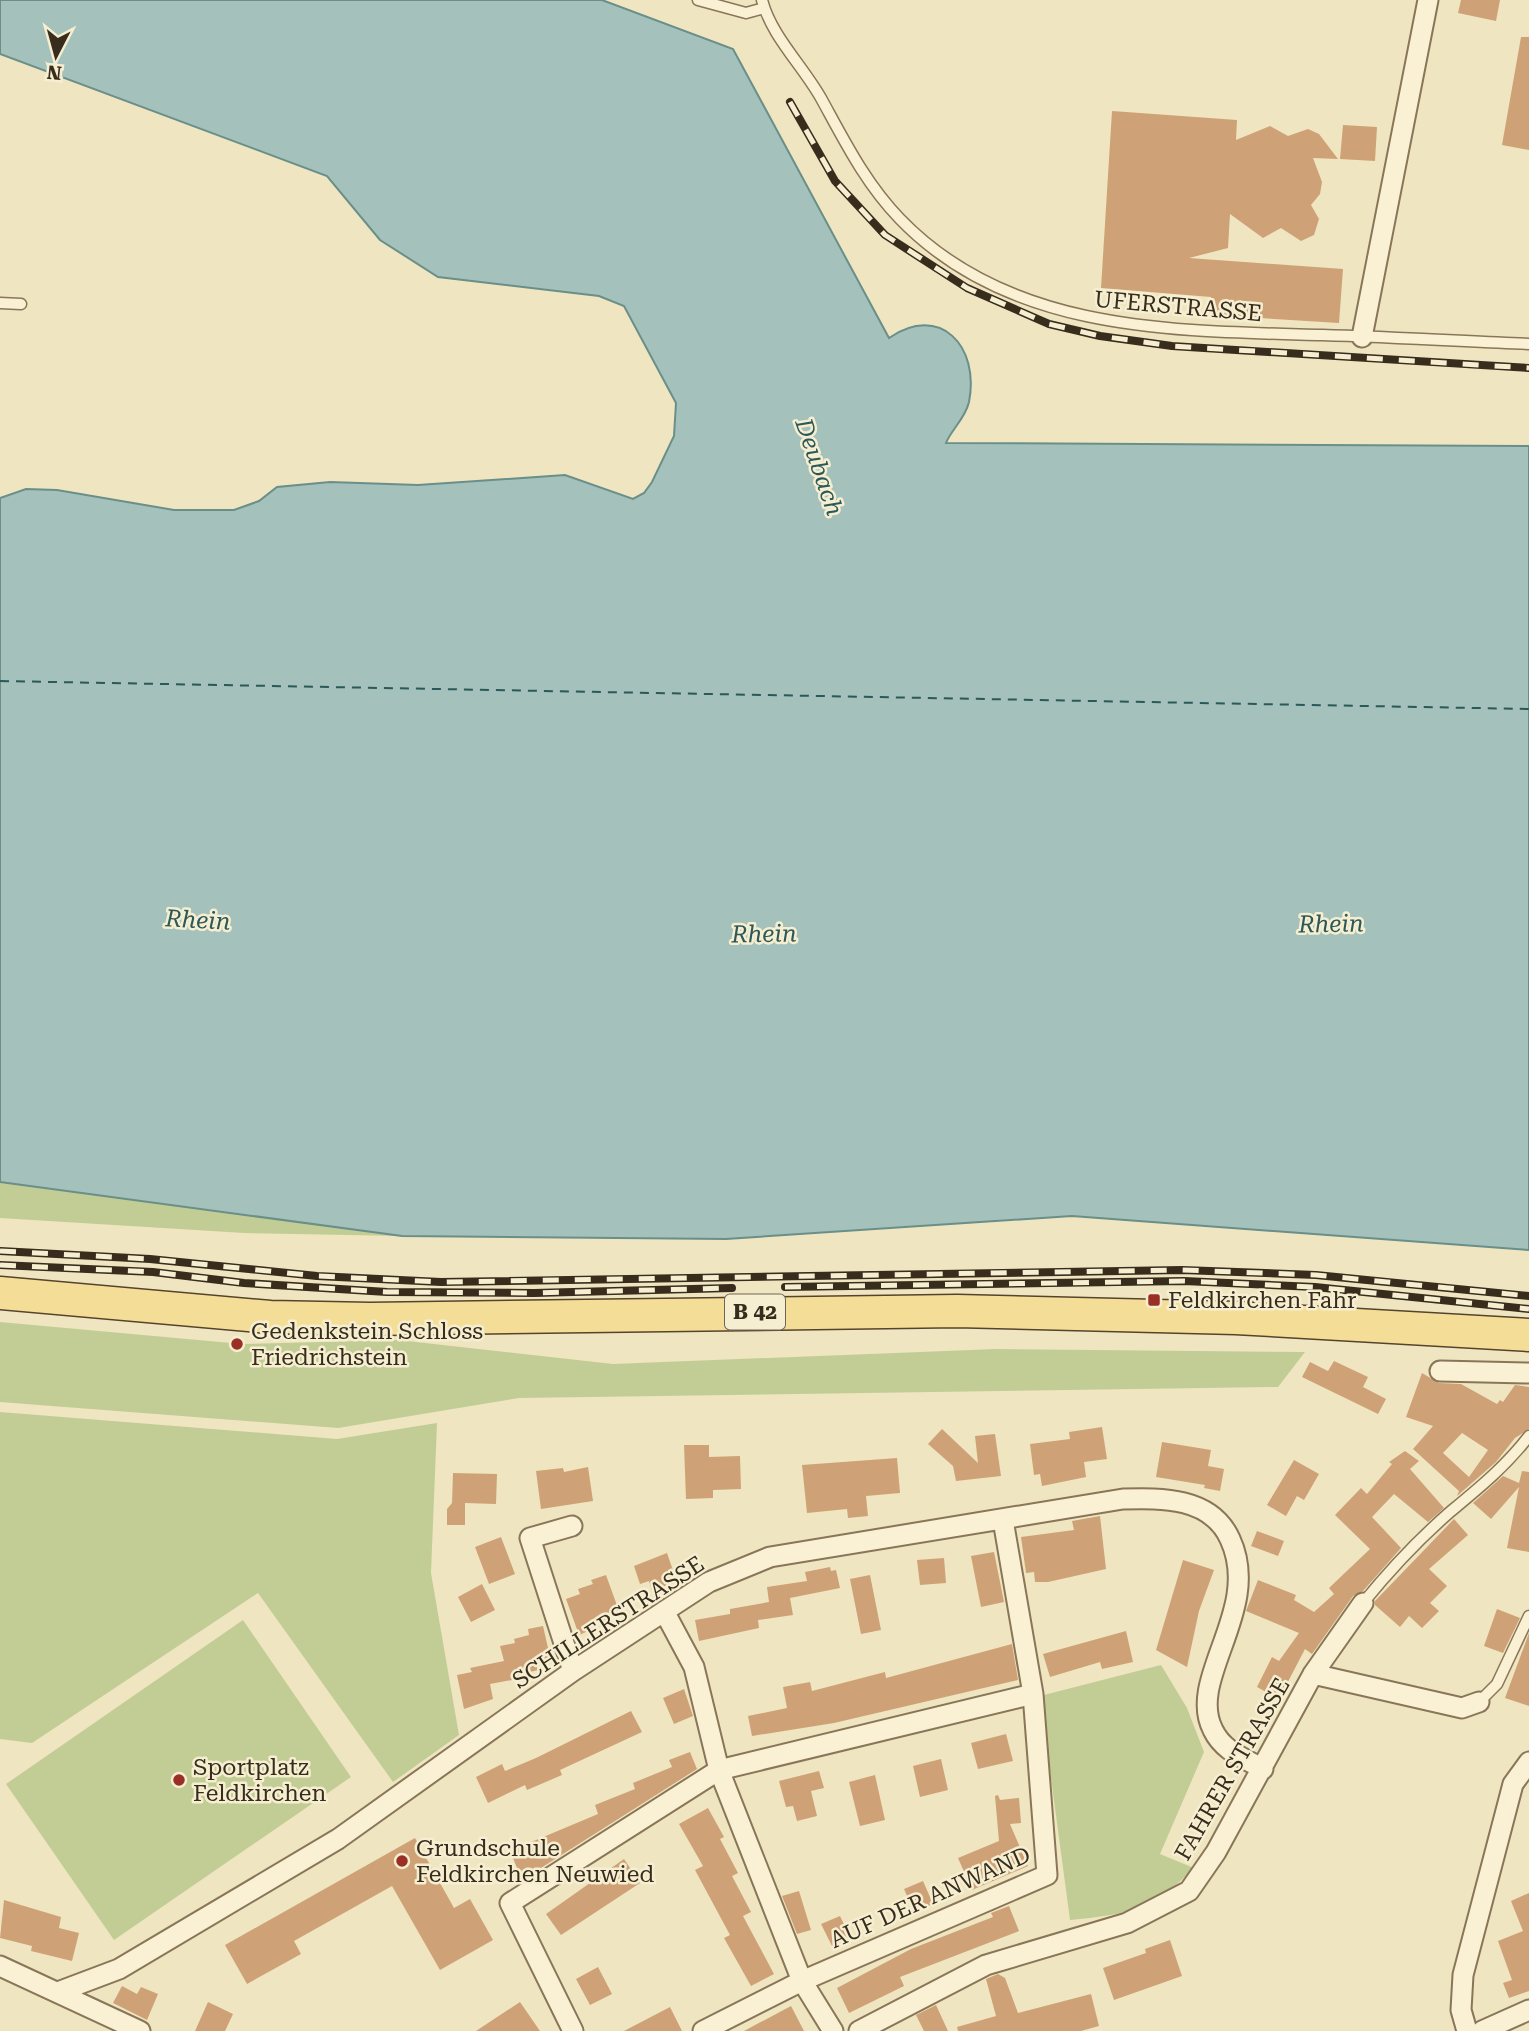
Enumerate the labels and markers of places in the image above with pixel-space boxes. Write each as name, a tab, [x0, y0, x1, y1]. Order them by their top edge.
place label: Feldkirchen Fahr	[1168, 1287, 1357, 1314]
marker: Feldkirchen Fahr	[1146, 1292, 1162, 1308]
place label: Gedenkstein Schloss Friedrichstein	[251, 1318, 483, 1371]
marker: Gedenkstein Schloss Friedrichstein	[229, 1336, 245, 1352]
place label: Sportplatz Feldkirchen	[193, 1754, 326, 1807]
marker: Sportplatz Feldkirchen	[171, 1772, 187, 1788]
place label: Grundschule Feldkirchen Neuwied	[416, 1835, 654, 1888]
marker: Grundschule Feldkirchen Neuwied	[394, 1853, 410, 1869]

